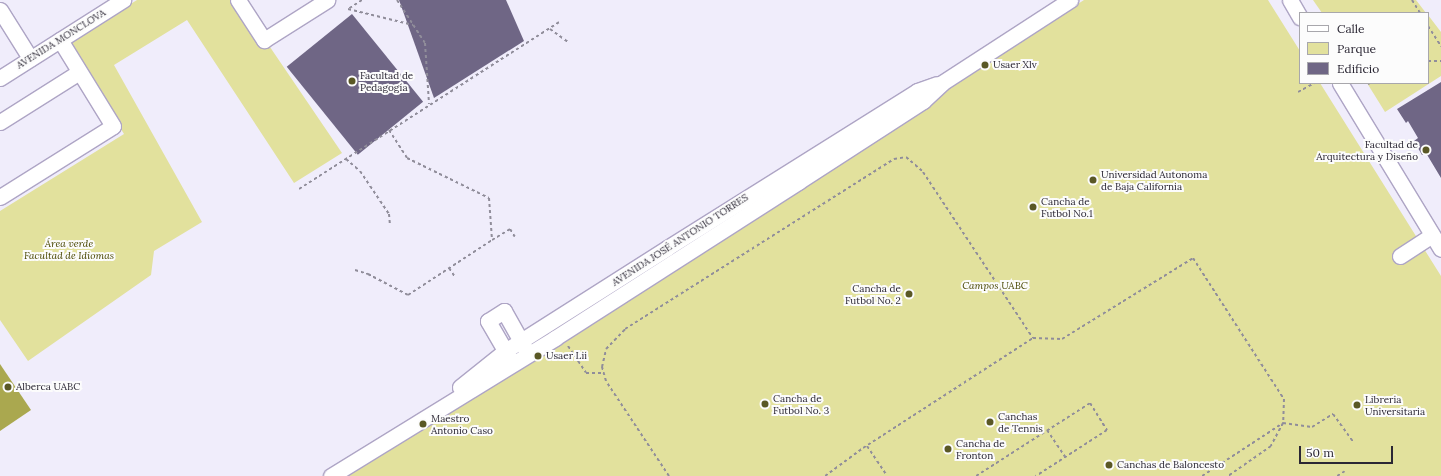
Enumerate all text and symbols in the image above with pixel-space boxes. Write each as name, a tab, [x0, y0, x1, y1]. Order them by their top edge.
street label: AVENIDA MONCLOVA	[14, 7, 108, 71]
legend	[1299, 12, 1429, 84]
text: Calle	[1337, 21, 1365, 36]
text: Parque	[1337, 41, 1376, 56]
place label: Usaer Xlv	[993, 59, 1037, 71]
marker: Usaer Xlv	[980, 60, 990, 70]
text: Edificio	[1337, 61, 1379, 76]
place label: Facultad de Pedagogía	[360, 69, 413, 92]
marker: Facultad de Pedagogía	[347, 76, 357, 86]
place label: Facultad de Arquitectura y Diseño	[1316, 138, 1418, 162]
marker: Facultad de Arquitectura y Diseño	[1421, 145, 1431, 155]
place label: Universidad Autonoma de Baja California	[1101, 168, 1207, 192]
marker: Universidad Autonoma de Baja California	[1088, 175, 1098, 185]
street label: AVENIDA JOSÉ ANTONIO TORRES	[610, 191, 750, 289]
place label: Cancha de Futbol No.1	[1041, 195, 1093, 218]
marker: Cancha de Futbol No.1	[1028, 202, 1038, 212]
park label: Área verde Facultad de Idiomas	[24, 237, 114, 260]
park label: Campos UABC	[962, 280, 1028, 292]
place label: Cancha de Futbol No. 2	[845, 282, 901, 306]
marker: Cancha de Futbol No. 2	[904, 289, 914, 299]
place label: Usaer Lii	[546, 350, 587, 362]
marker: Usaer Lii	[533, 351, 543, 361]
place label: Alberca UABC	[16, 381, 80, 393]
marker: Alberca UABC	[3, 382, 13, 392]
place label: Cancha de Futbol No. 3	[773, 392, 829, 416]
place label: Libreria Universitaria	[1365, 393, 1425, 416]
marker: Cancha de Futbol No. 3	[760, 399, 770, 409]
marker: Libreria Universitaria	[1352, 400, 1362, 410]
place label: Canchas de Tennis	[998, 410, 1043, 434]
place label: Maestro Antonio Caso	[431, 412, 493, 436]
marker: Canchas de Tennis	[985, 417, 995, 427]
marker: Maestro Antonio Caso	[418, 419, 428, 429]
place label: Cancha de Fronton	[956, 437, 1005, 460]
scale bar	[1301, 438, 1395, 464]
marker: Cancha de Fronton	[943, 444, 953, 454]
text: 50 m	[1306, 445, 1334, 460]
place label: Canchas de Baloncesto	[1117, 459, 1224, 471]
marker: Canchas de Baloncesto	[1104, 460, 1114, 470]

